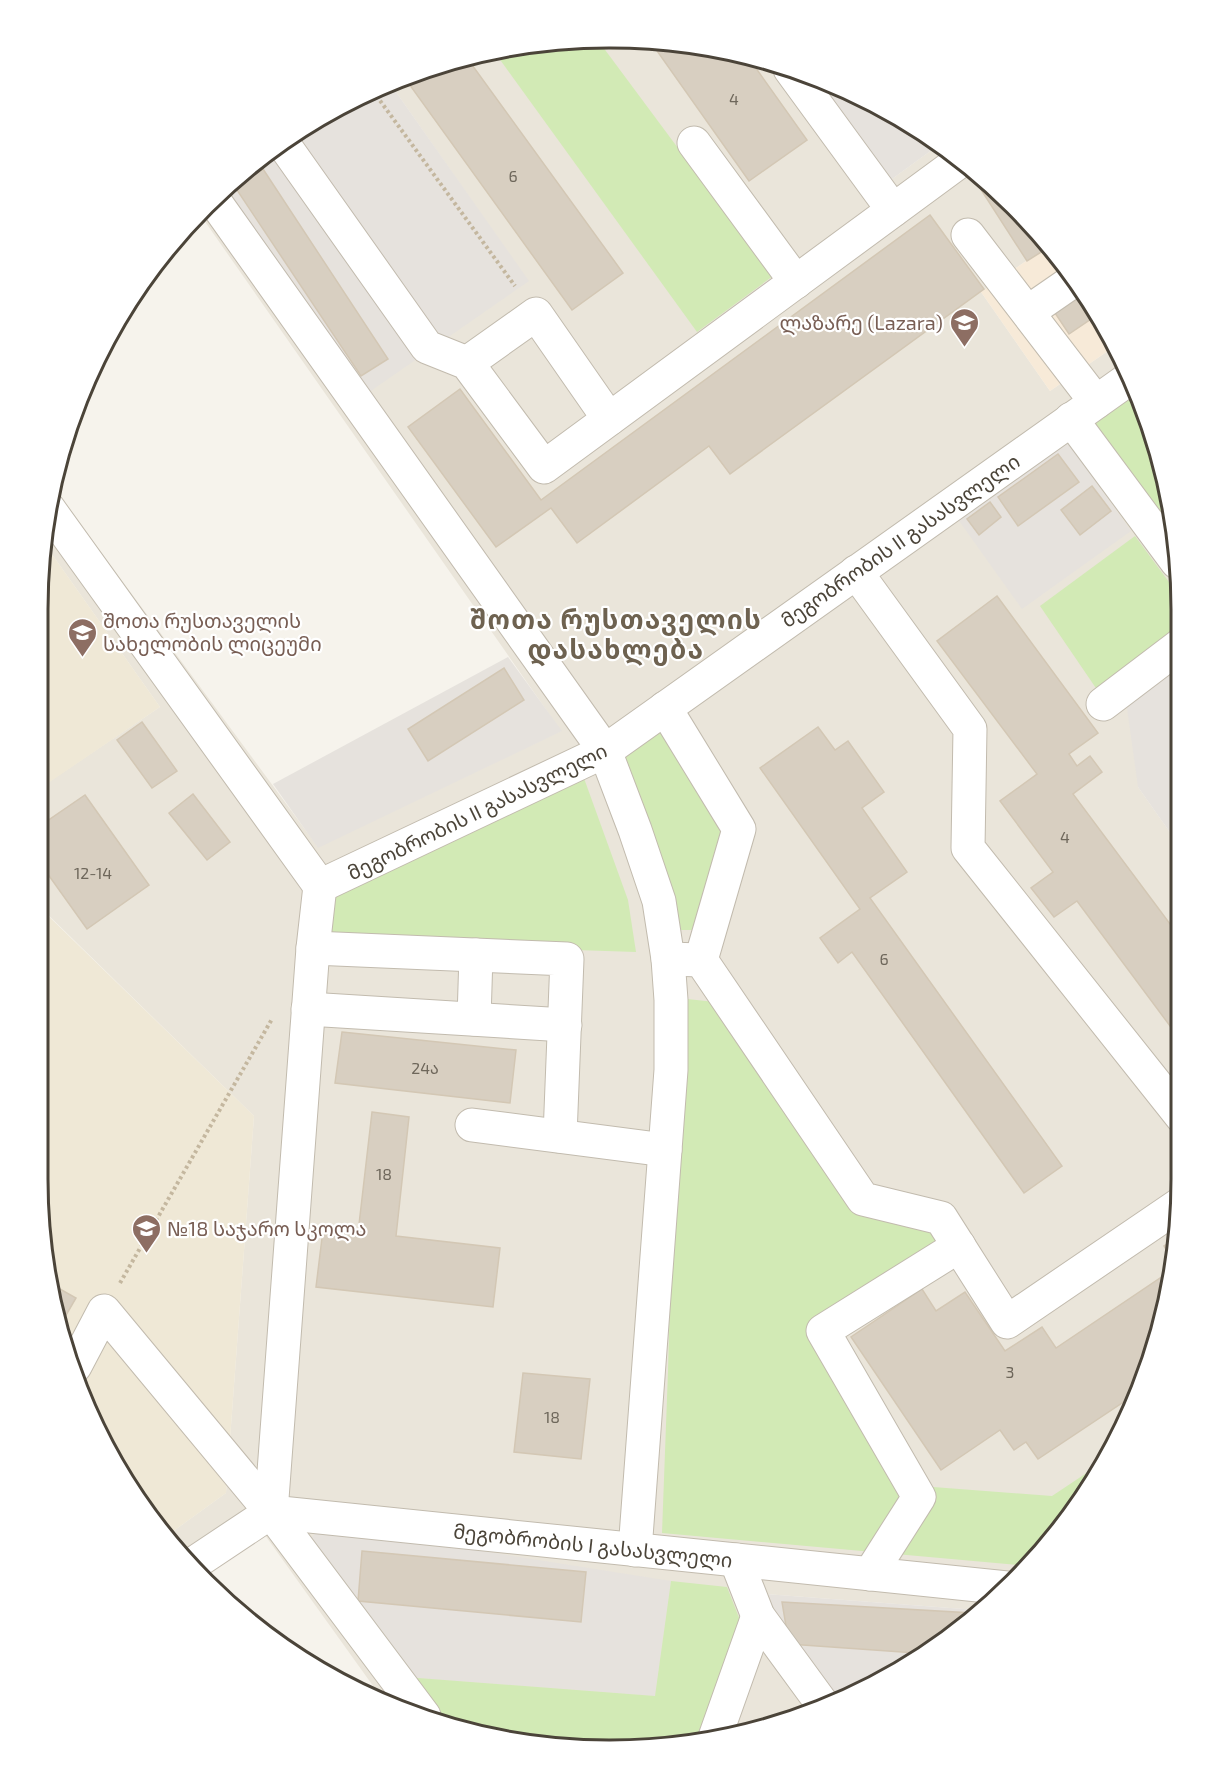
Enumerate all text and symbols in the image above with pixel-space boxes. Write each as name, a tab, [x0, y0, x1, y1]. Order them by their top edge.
house number: 4	[729, 89, 739, 108]
house number: 6	[508, 166, 518, 185]
school or university icon: ლაზარე (Lazara)	[948, 306, 980, 348]
place label: ლაზარე (Lazara)	[779, 310, 943, 336]
street label: მეგობრობის II გასასვლელი	[776, 448, 1025, 633]
district label: შოთა რუსთაველის დასახლება	[470, 603, 762, 667]
place label: შოთა რუსთაველის სახელობის ლიცეუმი	[103, 608, 322, 657]
school or university icon: შოთა რუსთაველის სახელობის ლიცეუმი	[66, 616, 98, 658]
street label: მეგობრობის II გასასვლელი	[343, 738, 612, 886]
house number: 4	[1060, 827, 1070, 846]
house number: 12-14	[74, 863, 112, 882]
house number: 6	[879, 949, 889, 968]
house number: 24ა	[411, 1058, 439, 1077]
house number: 18	[376, 1164, 392, 1183]
school or university icon: №18 საჯარო სკოლა	[130, 1212, 162, 1254]
place label: №18 საჯარო სკოლა	[167, 1216, 367, 1242]
house number: 3	[1006, 1362, 1014, 1381]
house number: 18	[544, 1407, 560, 1426]
street label: მეგობრობის I გასასვლელი	[452, 1518, 734, 1574]

